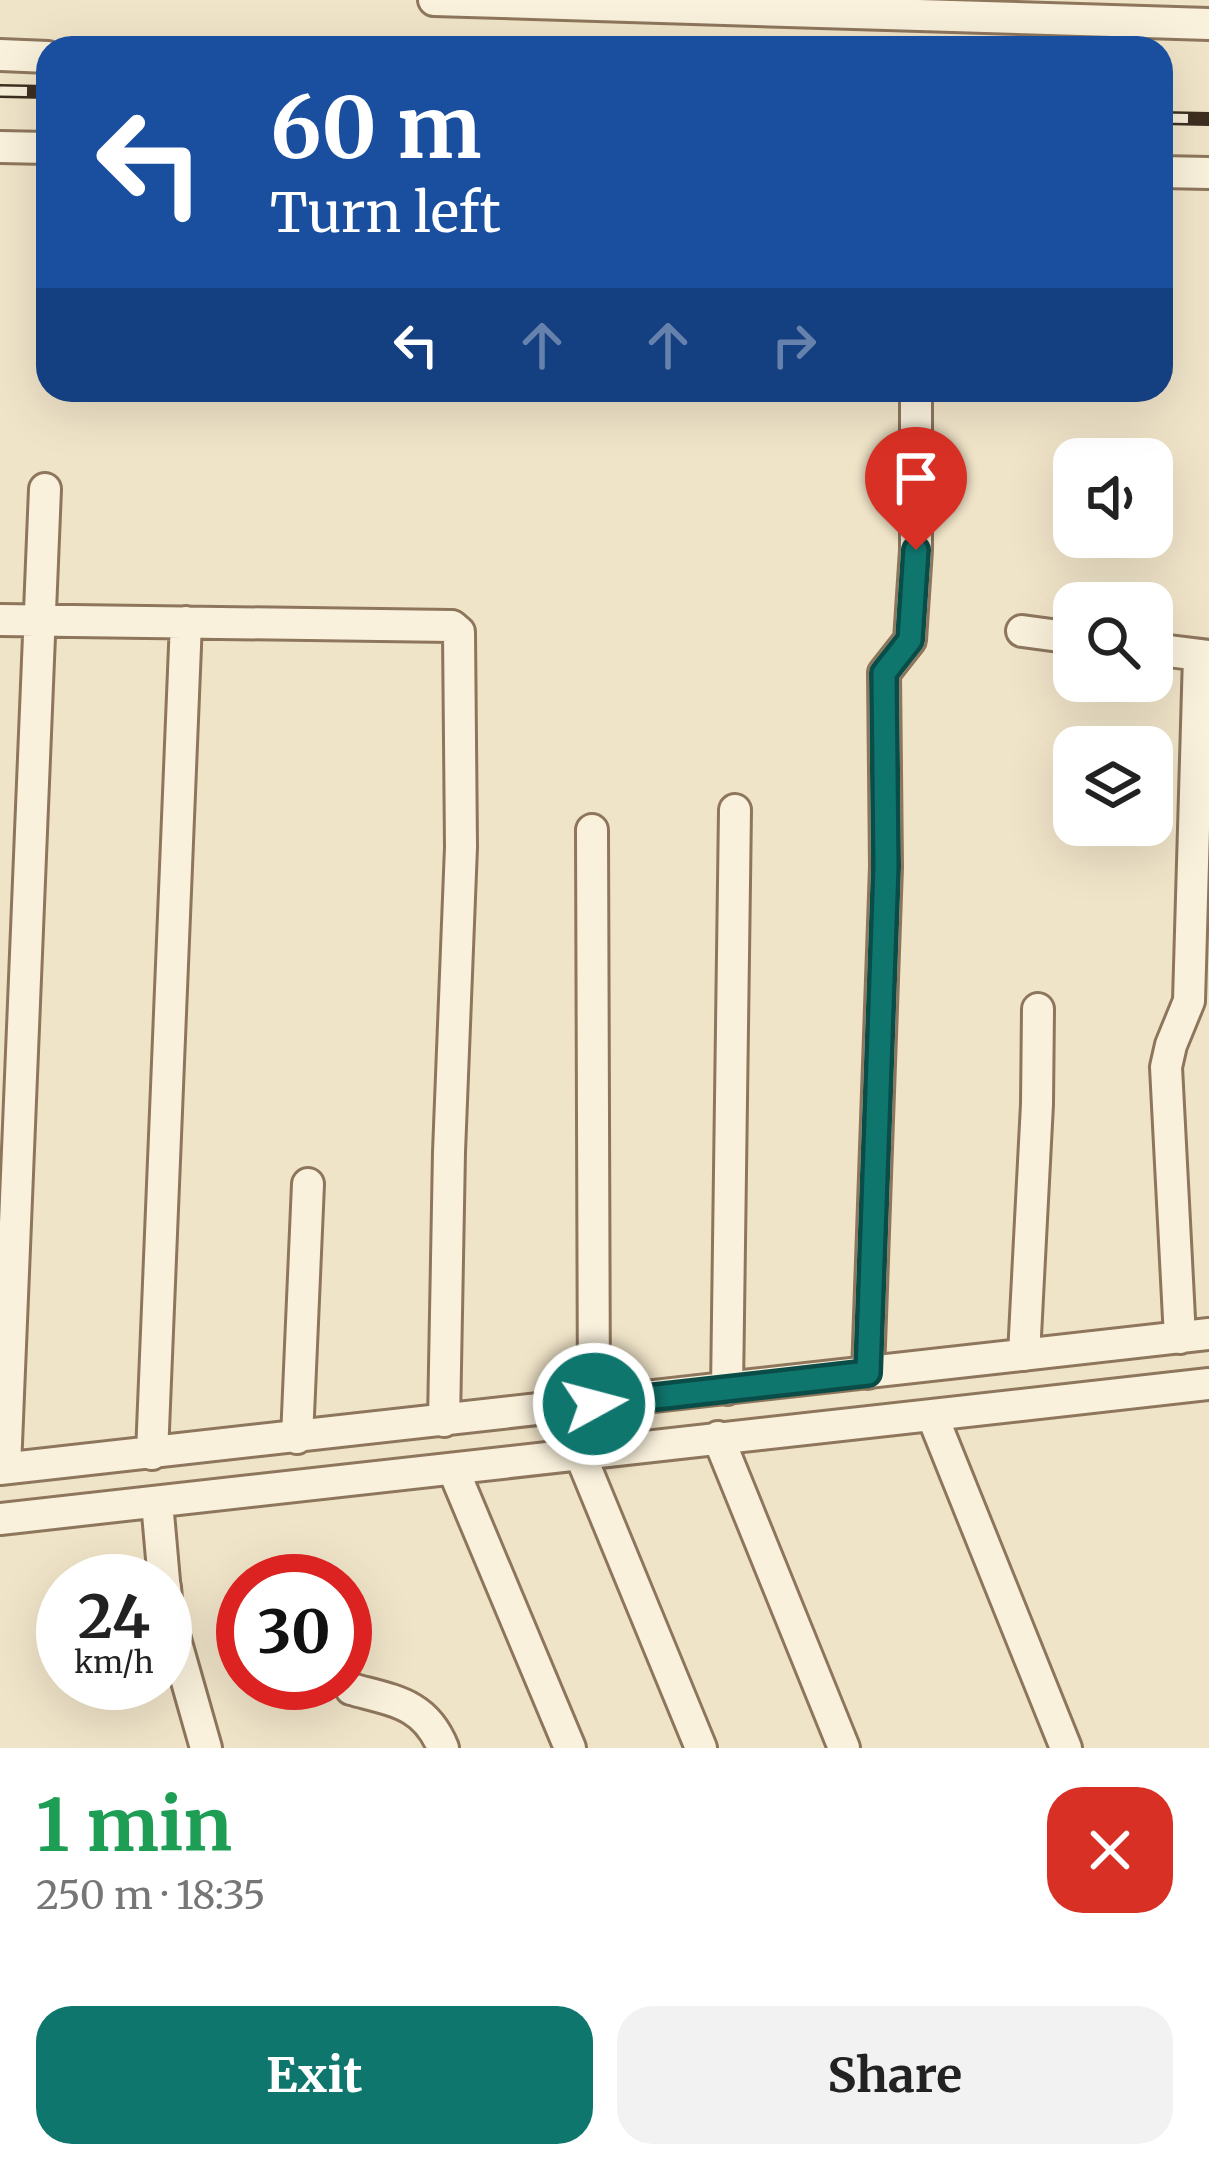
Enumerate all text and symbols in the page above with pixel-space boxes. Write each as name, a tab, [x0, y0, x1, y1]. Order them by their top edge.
text: 60 m	[270, 75, 481, 181]
icon: left	[72, 84, 228, 240]
text: Turn left	[270, 179, 501, 247]
icon: left	[383, 312, 449, 378]
icon: ahead	[509, 312, 575, 378]
icon: ahead	[635, 312, 701, 378]
icon: right	[761, 312, 827, 378]
pin	[865, 427, 967, 550]
map controls	[1053, 438, 1173, 846]
button: sound	[1053, 438, 1173, 558]
icon: arrive	[883, 445, 949, 511]
button: search	[1053, 582, 1173, 702]
button: layers	[1053, 726, 1173, 846]
position arrow	[531, 1341, 657, 1467]
speed limit sign: 30	[216, 1554, 372, 1710]
text: 24	[78, 1579, 150, 1654]
text: km/h	[74, 1643, 154, 1681]
text: 1 min	[36, 1780, 232, 1871]
button: close	[1047, 1787, 1173, 1913]
text: 250 m · 18:35	[36, 1871, 265, 1920]
button: Exit	[36, 2006, 593, 2144]
button: Share	[617, 2006, 1173, 2144]

